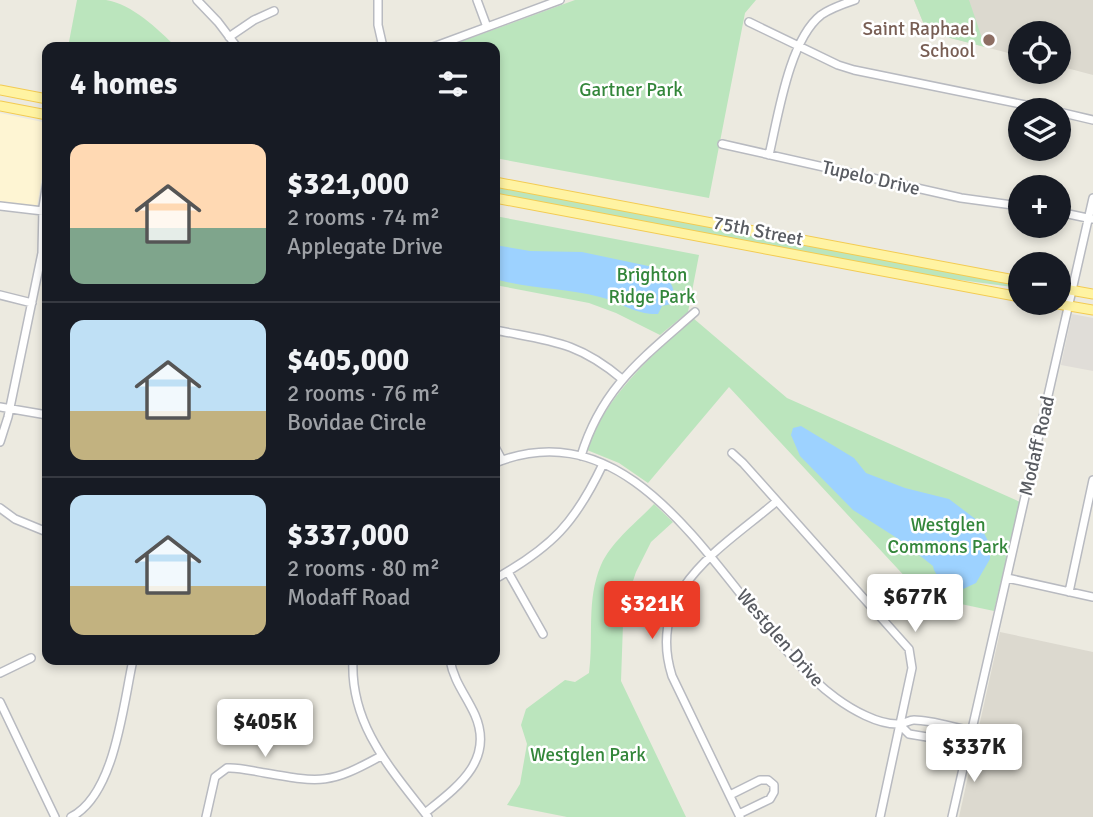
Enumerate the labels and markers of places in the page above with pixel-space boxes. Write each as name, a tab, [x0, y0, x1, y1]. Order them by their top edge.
place label: Saint Raphael School	[862, 17, 975, 63]
marker: Saint Raphael School	[981, 32, 997, 48]
pin: $677K	[866, 574, 964, 634]
pin: $321K	[603, 582, 701, 641]
pin: $405K	[216, 700, 314, 759]
pin: $337K	[925, 724, 1023, 784]

